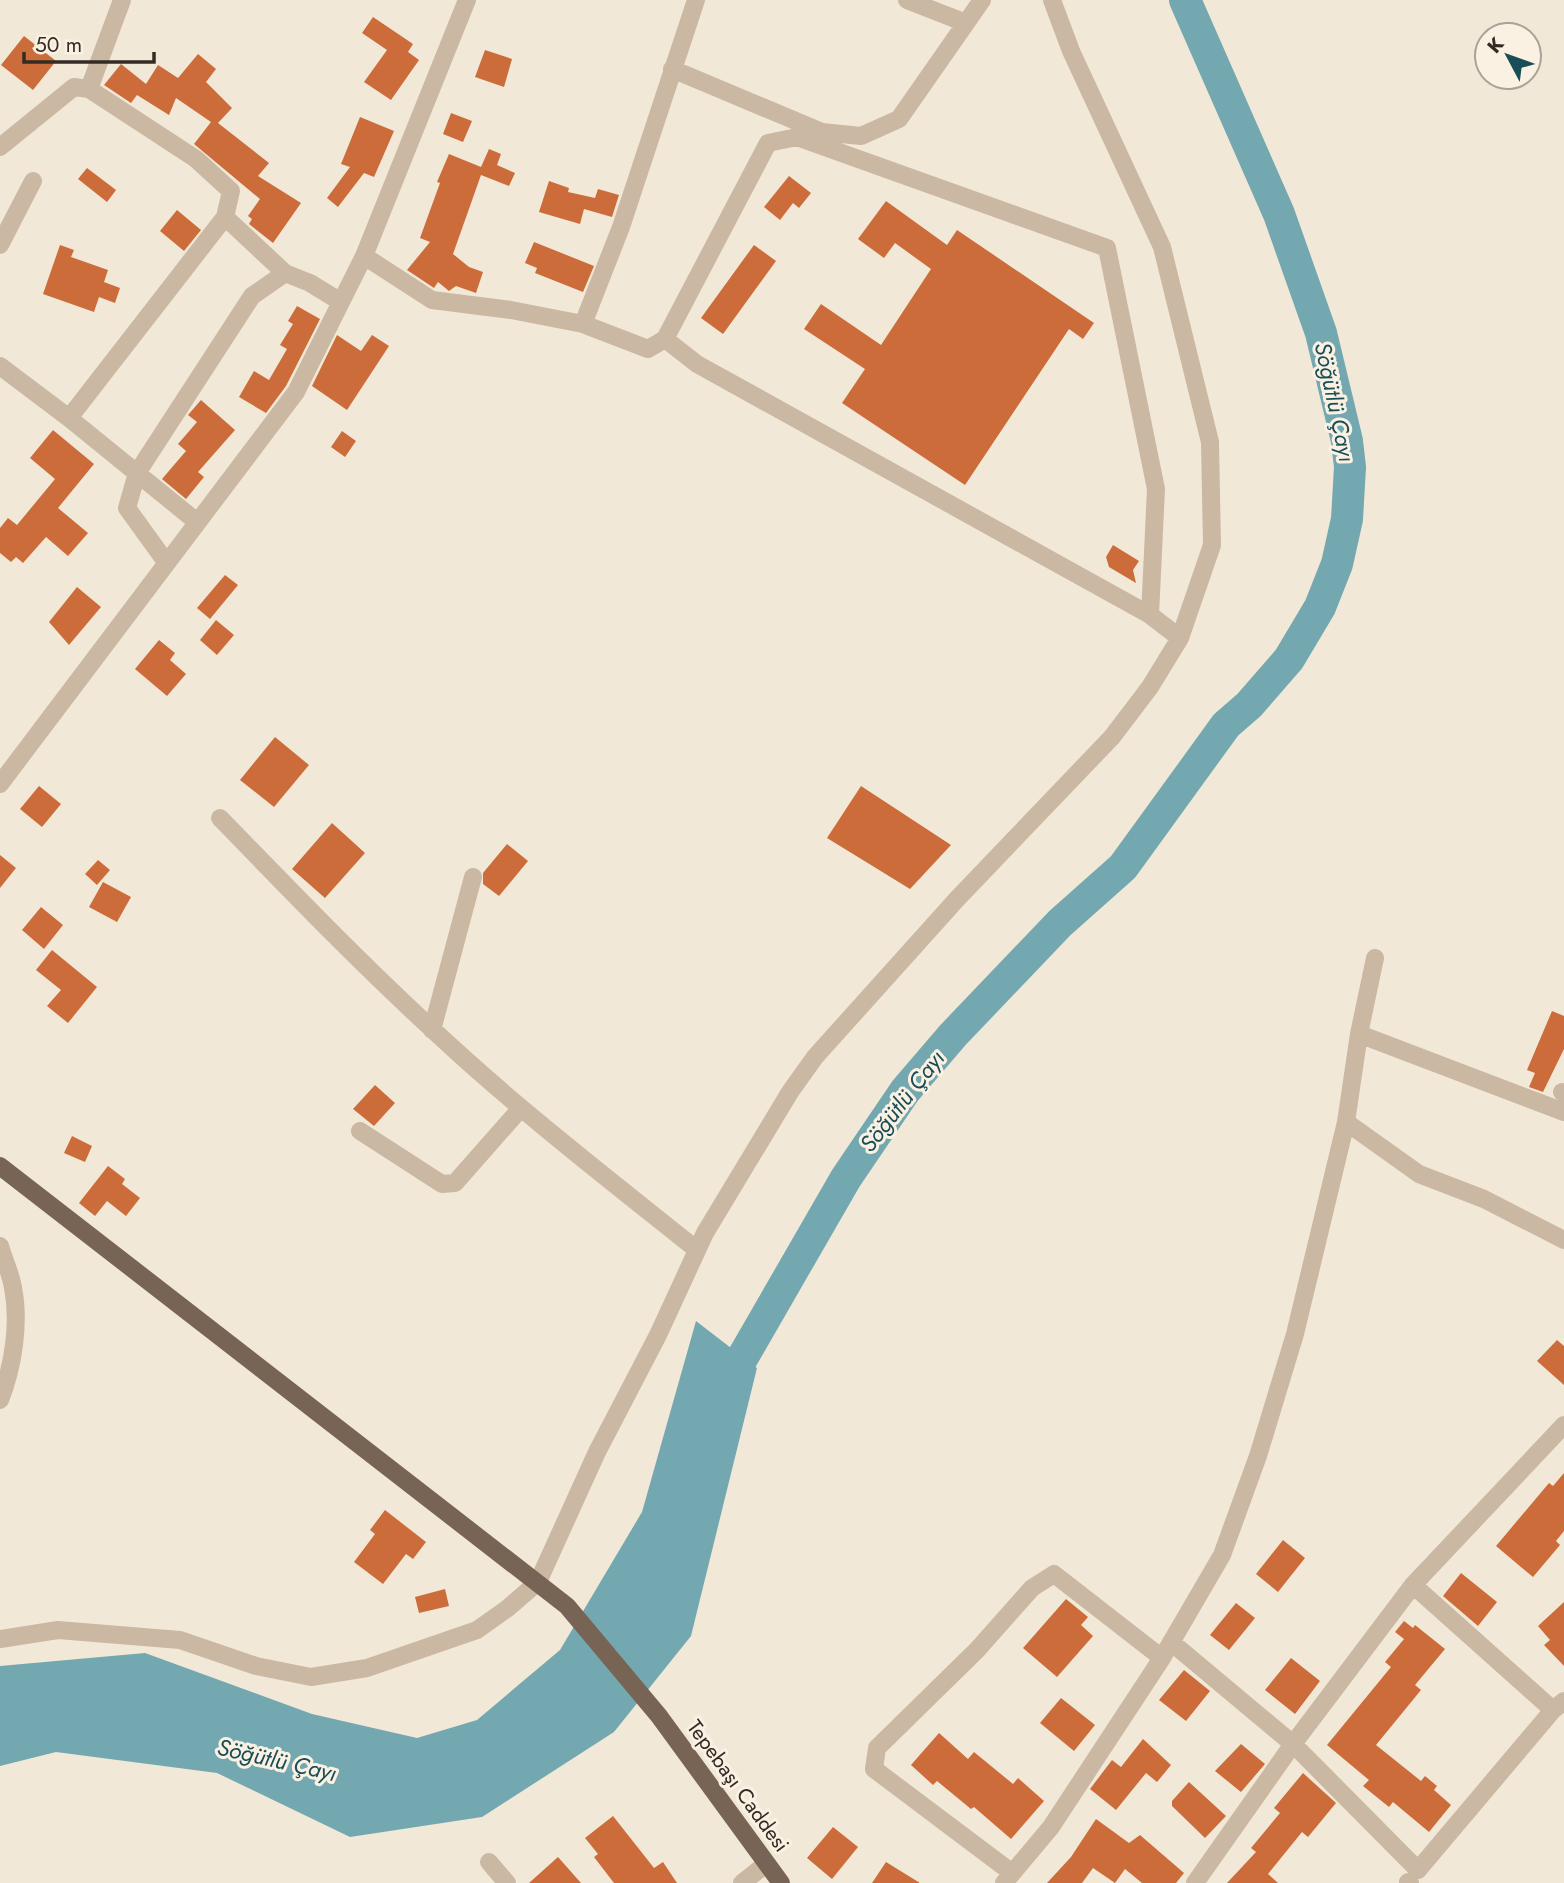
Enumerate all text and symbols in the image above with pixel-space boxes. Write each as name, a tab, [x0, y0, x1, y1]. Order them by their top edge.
scale bar	[24, 21, 154, 65]
north arrow	[1473, 21, 1543, 91]
text: 50 m	[35, 30, 82, 60]
text: K	[1481, 31, 1511, 59]
water label: Söğütlü Çayı	[1306, 339, 1364, 465]
water label: Söğütlü Çayı	[851, 1043, 953, 1159]
street label: Tepebaşı Caddesi	[680, 1714, 796, 1858]
water label: Söğütlü Çayı	[214, 1730, 340, 1790]

